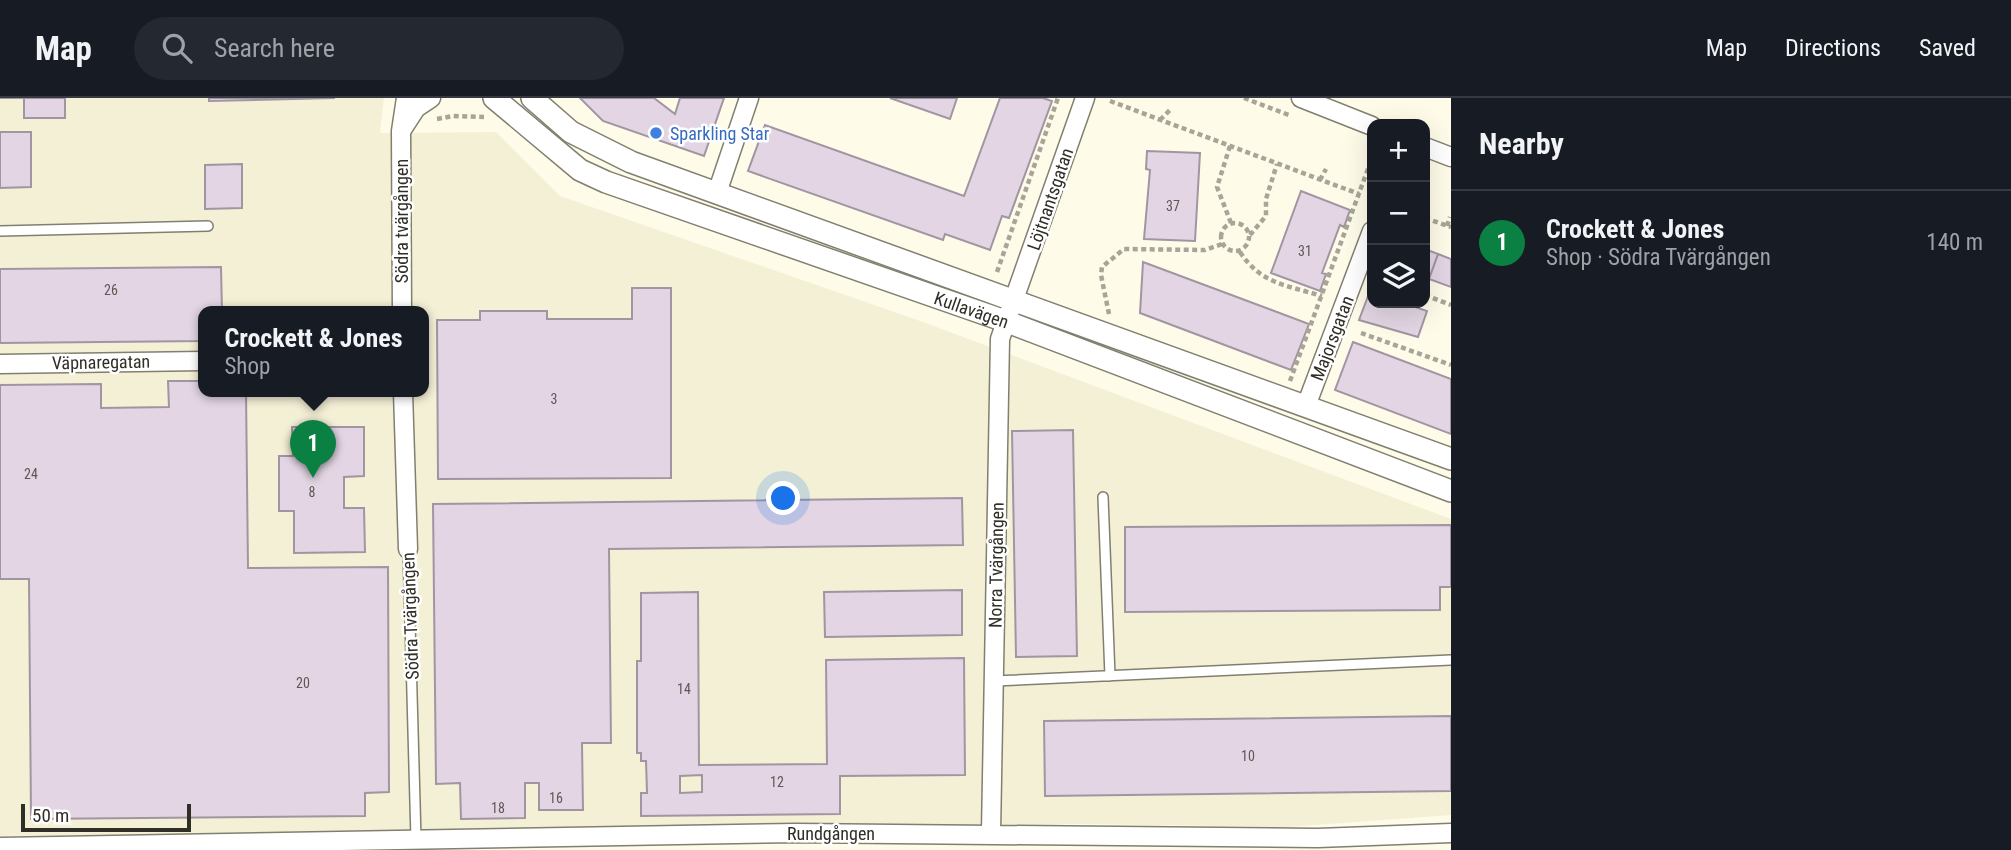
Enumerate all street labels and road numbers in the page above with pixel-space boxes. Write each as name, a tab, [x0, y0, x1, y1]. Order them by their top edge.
street label: Löjtnantsgatan	[1023, 145, 1077, 253]
street label: Södra tvärgången	[391, 159, 412, 283]
street label: Kullavägen	[932, 287, 1012, 332]
street label: Majorsgatan	[1306, 293, 1358, 383]
street label: Väpnaregatan	[52, 351, 150, 373]
street label: Norra Tvärgången	[984, 502, 1008, 628]
street label: Södra Tvärgången	[397, 552, 423, 680]
street label: Rundgången	[787, 823, 875, 844]

